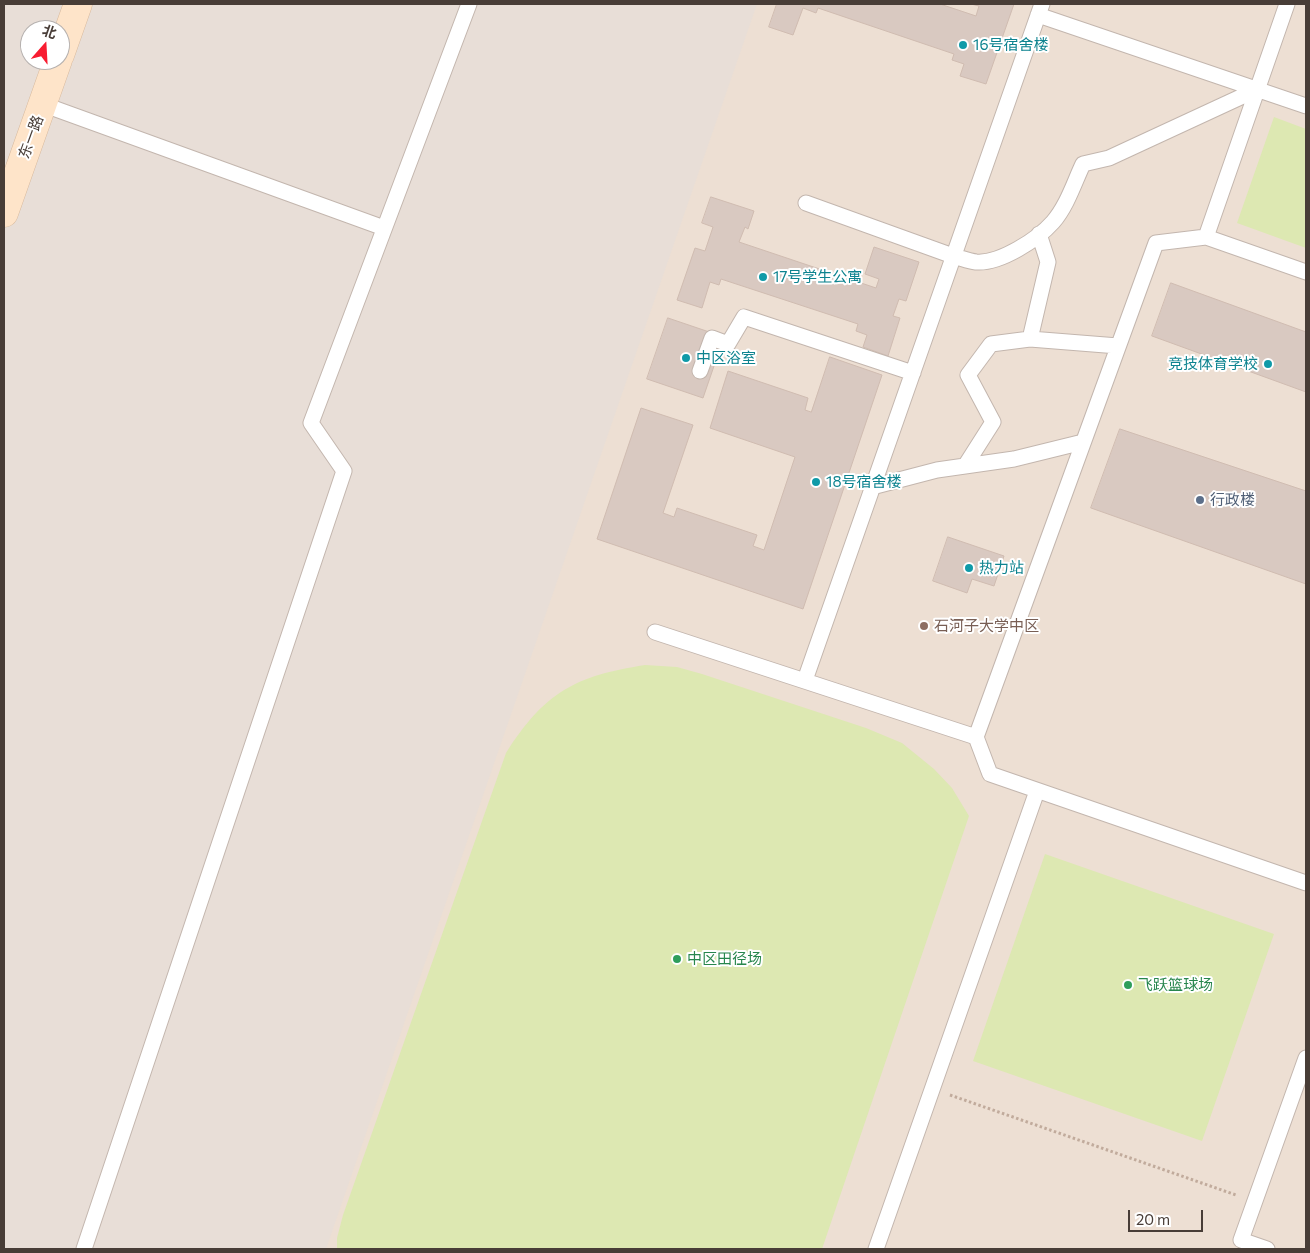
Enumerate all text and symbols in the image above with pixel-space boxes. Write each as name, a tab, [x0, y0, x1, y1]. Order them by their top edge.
north arrow	[20, 20, 70, 70]
text: 北	[40, 21, 59, 42]
place label: 16号宿舍楼	[973, 36, 1049, 54]
marker: 16号宿舍楼	[957, 39, 969, 51]
street label: 东一路	[15, 113, 47, 161]
place label: 17号学生公寓	[773, 268, 862, 286]
marker: 17号学生公寓	[757, 271, 769, 283]
place label: 中区浴室	[696, 349, 756, 367]
marker: 中区浴室	[680, 352, 692, 364]
place label: 竞技体育学校	[1168, 355, 1258, 373]
marker: 竞技体育学校	[1262, 358, 1274, 370]
place label: 18号宿舍楼	[826, 473, 902, 491]
marker: 18号宿舍楼	[810, 476, 822, 488]
place label: 行政楼	[1210, 491, 1255, 509]
marker: 行政楼	[1194, 494, 1206, 506]
place label: 热力站	[979, 559, 1024, 577]
marker: 热力站	[963, 562, 975, 574]
place label: 石河子大学中区	[934, 617, 1039, 635]
marker: 石河子大学中区	[918, 620, 930, 632]
place label: 中区田径场	[687, 950, 762, 968]
marker: 中区田径场	[671, 953, 683, 965]
place label: 飞跃篮球场	[1138, 976, 1213, 994]
marker: 飞跃篮球场	[1122, 979, 1134, 991]
scale bar	[1130, 1200, 1205, 1232]
text: 20 m	[1136, 1210, 1170, 1228]

